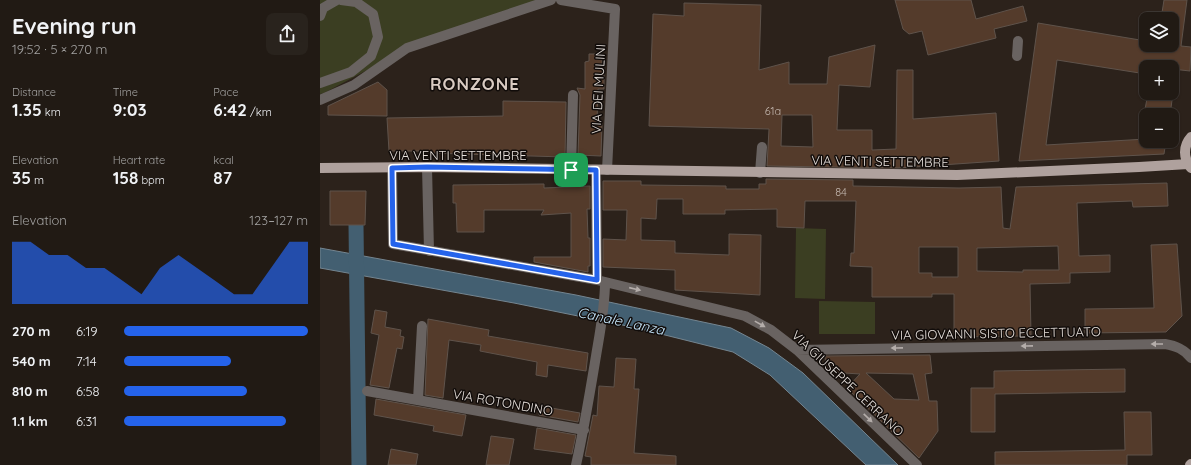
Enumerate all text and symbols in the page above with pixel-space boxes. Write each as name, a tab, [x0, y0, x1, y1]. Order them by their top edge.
text: Evening run	[12, 12, 137, 40]
map controls	[1139, 12, 1179, 148]
button: layers	[1139, 12, 1179, 52]
button: share	[266, 13, 308, 55]
text: 19:52 · 5 × 270 m	[12, 41, 107, 57]
street label: VIA DEI MULINI	[588, 43, 608, 135]
button: +	[1139, 60, 1179, 100]
district label: RONZONE	[430, 73, 520, 94]
text: Distance	[12, 85, 56, 99]
text: Time	[113, 85, 138, 99]
text: Pace	[213, 85, 238, 99]
text: 1.35	[12, 99, 42, 120]
text: 9:03	[113, 99, 147, 120]
text: 6:42	[213, 99, 247, 120]
house number: 61a	[765, 104, 781, 118]
text: km	[42, 105, 61, 119]
text: /km	[247, 105, 272, 119]
button: −	[1139, 108, 1179, 148]
street label: VIA VENTI SETTEMBRE	[389, 147, 527, 163]
street label: VIA VENTI SETTEMBRE	[811, 152, 949, 170]
text: Elevation	[12, 153, 58, 167]
text: Heart rate	[113, 153, 165, 167]
text: kcal	[213, 153, 234, 167]
pin	[554, 153, 588, 187]
icon: arrive	[560, 159, 582, 181]
text: 35	[12, 167, 31, 188]
text: 158	[113, 167, 138, 188]
text: 87	[213, 167, 232, 188]
text: m	[31, 173, 44, 187]
text: bpm	[138, 173, 165, 187]
house number: 84	[835, 185, 847, 199]
text: Elevation	[12, 212, 67, 228]
text: 123–127 m	[249, 212, 308, 228]
one-way arrow	[629, 287, 641, 293]
water label: Canale Lanza	[576, 303, 668, 339]
one-way arrow	[754, 320, 766, 327]
text: 270 m	[12, 323, 50, 339]
text: 6:19	[76, 323, 98, 339]
street label: VIA GIOVANNI SISTO ECCETTUATO	[891, 323, 1101, 343]
street label: VIA GIUSEPPE CERRANO	[789, 327, 907, 439]
one-way arrow	[1150, 341, 1163, 347]
one-way arrow	[1020, 343, 1033, 349]
one-way arrow	[890, 345, 903, 351]
text: 540 m	[12, 353, 51, 369]
text: 7:14	[76, 353, 97, 369]
text: 810 m	[12, 383, 48, 399]
text: 6:58	[76, 383, 100, 399]
street label: VIA ROTONDINO	[452, 385, 554, 419]
text: 1.1 km	[12, 413, 48, 429]
text: 6:31	[76, 413, 97, 429]
one-way arrow	[863, 413, 873, 423]

